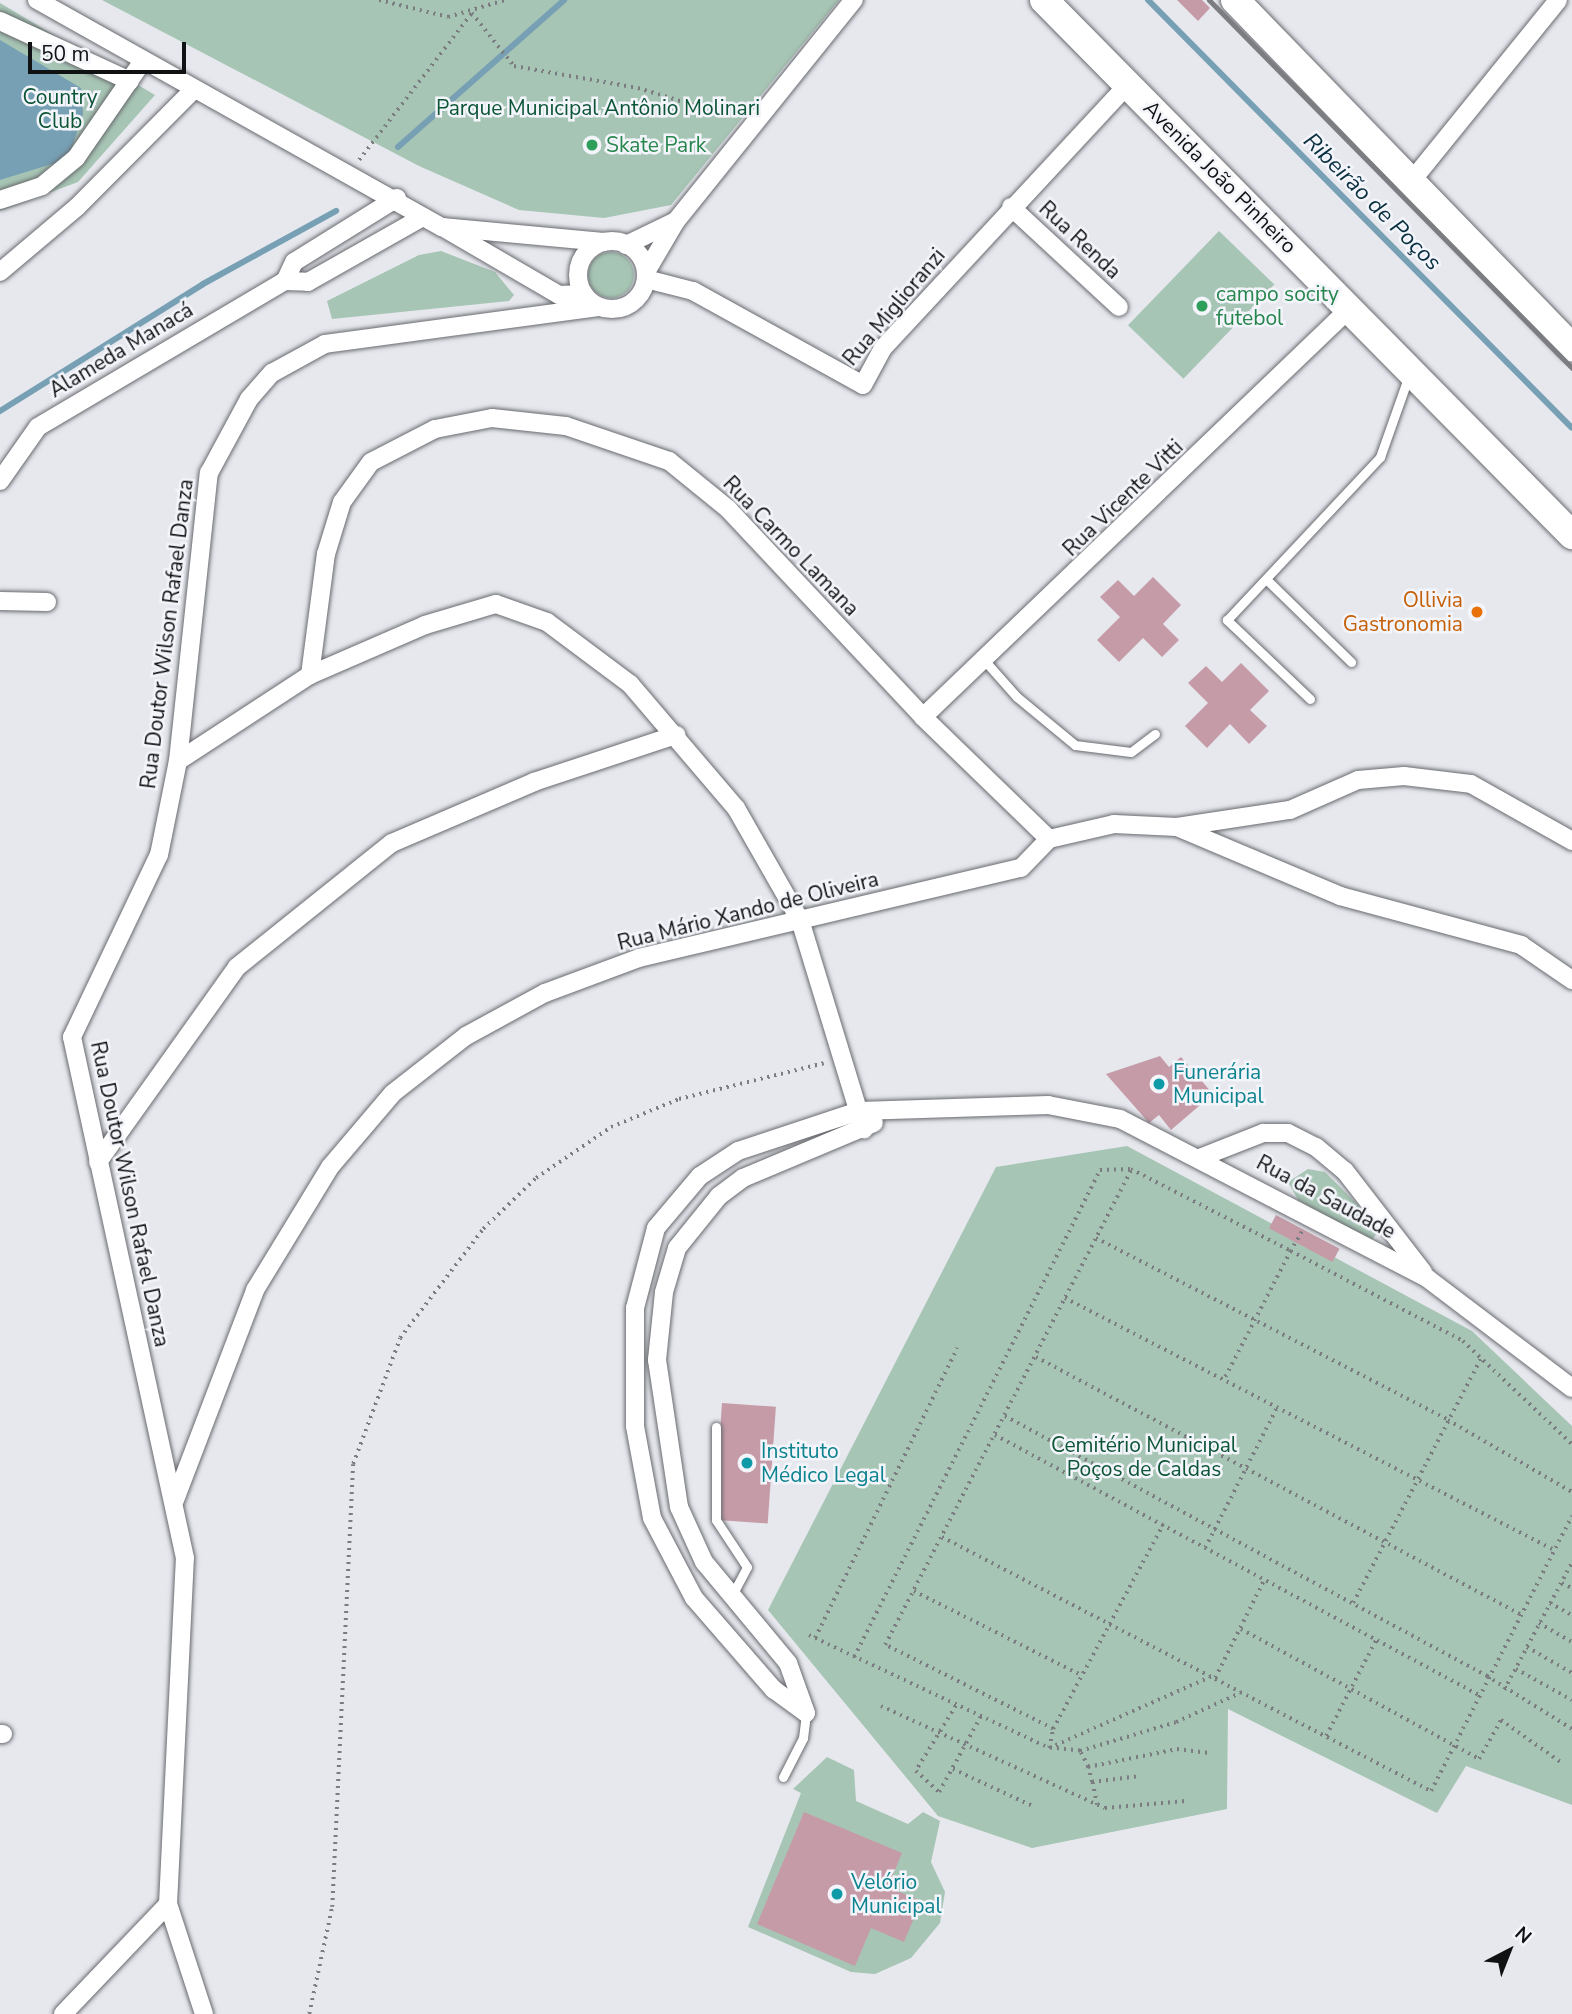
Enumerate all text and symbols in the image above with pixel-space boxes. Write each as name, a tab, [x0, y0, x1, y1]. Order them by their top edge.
scale bar	[32, 28, 189, 72]
text: 50 m	[41, 40, 90, 68]
park label: Country Club	[22, 84, 98, 134]
park label: Parque Municipal Antônio Molinari	[436, 95, 760, 121]
street label: Avenida João Pinheiro	[1138, 95, 1302, 259]
water label: Ribeirão de Poços	[1297, 127, 1447, 277]
place label: Skate Park	[606, 132, 706, 158]
marker: Skate Park	[584, 137, 600, 153]
street label: Rua Renda	[1034, 196, 1126, 284]
street label: Rua Miglioranzi	[838, 243, 950, 371]
place label: campo socity futebol	[1216, 281, 1339, 331]
street label: Alameda Manacá	[44, 297, 198, 403]
marker: campo socity futebol	[1194, 298, 1210, 314]
street label: Rua Vicente Vitti	[1058, 434, 1188, 562]
street label: Rua Carmo Lamana	[718, 471, 864, 621]
street label: Rua Doutor Wilson Rafael Danza	[135, 478, 199, 790]
place label: Ollivia Gastronomia	[1343, 587, 1463, 637]
marker: Ollivia Gastronomia	[1469, 604, 1485, 620]
street label: Rua Mário Xando de Oliveira	[615, 866, 881, 956]
street label: Rua Doutor Wilson Rafael Danza	[85, 1039, 175, 1349]
place label: Funerária Municipal	[1173, 1059, 1264, 1109]
marker: Funerária Municipal	[1151, 1076, 1167, 1092]
street label: Rua da Saudade	[1252, 1150, 1400, 1244]
park label: Cemitério Municipal Poços de Caldas	[1051, 1432, 1237, 1482]
place label: Instituto Médico Legal	[761, 1438, 886, 1488]
marker: Instituto Médico Legal	[739, 1455, 755, 1471]
place label: Velório Municipal	[851, 1869, 942, 1919]
marker: Velório Municipal	[829, 1886, 845, 1902]
north arrow	[1474, 1916, 1544, 1986]
text: N	[1509, 1921, 1537, 1950]

